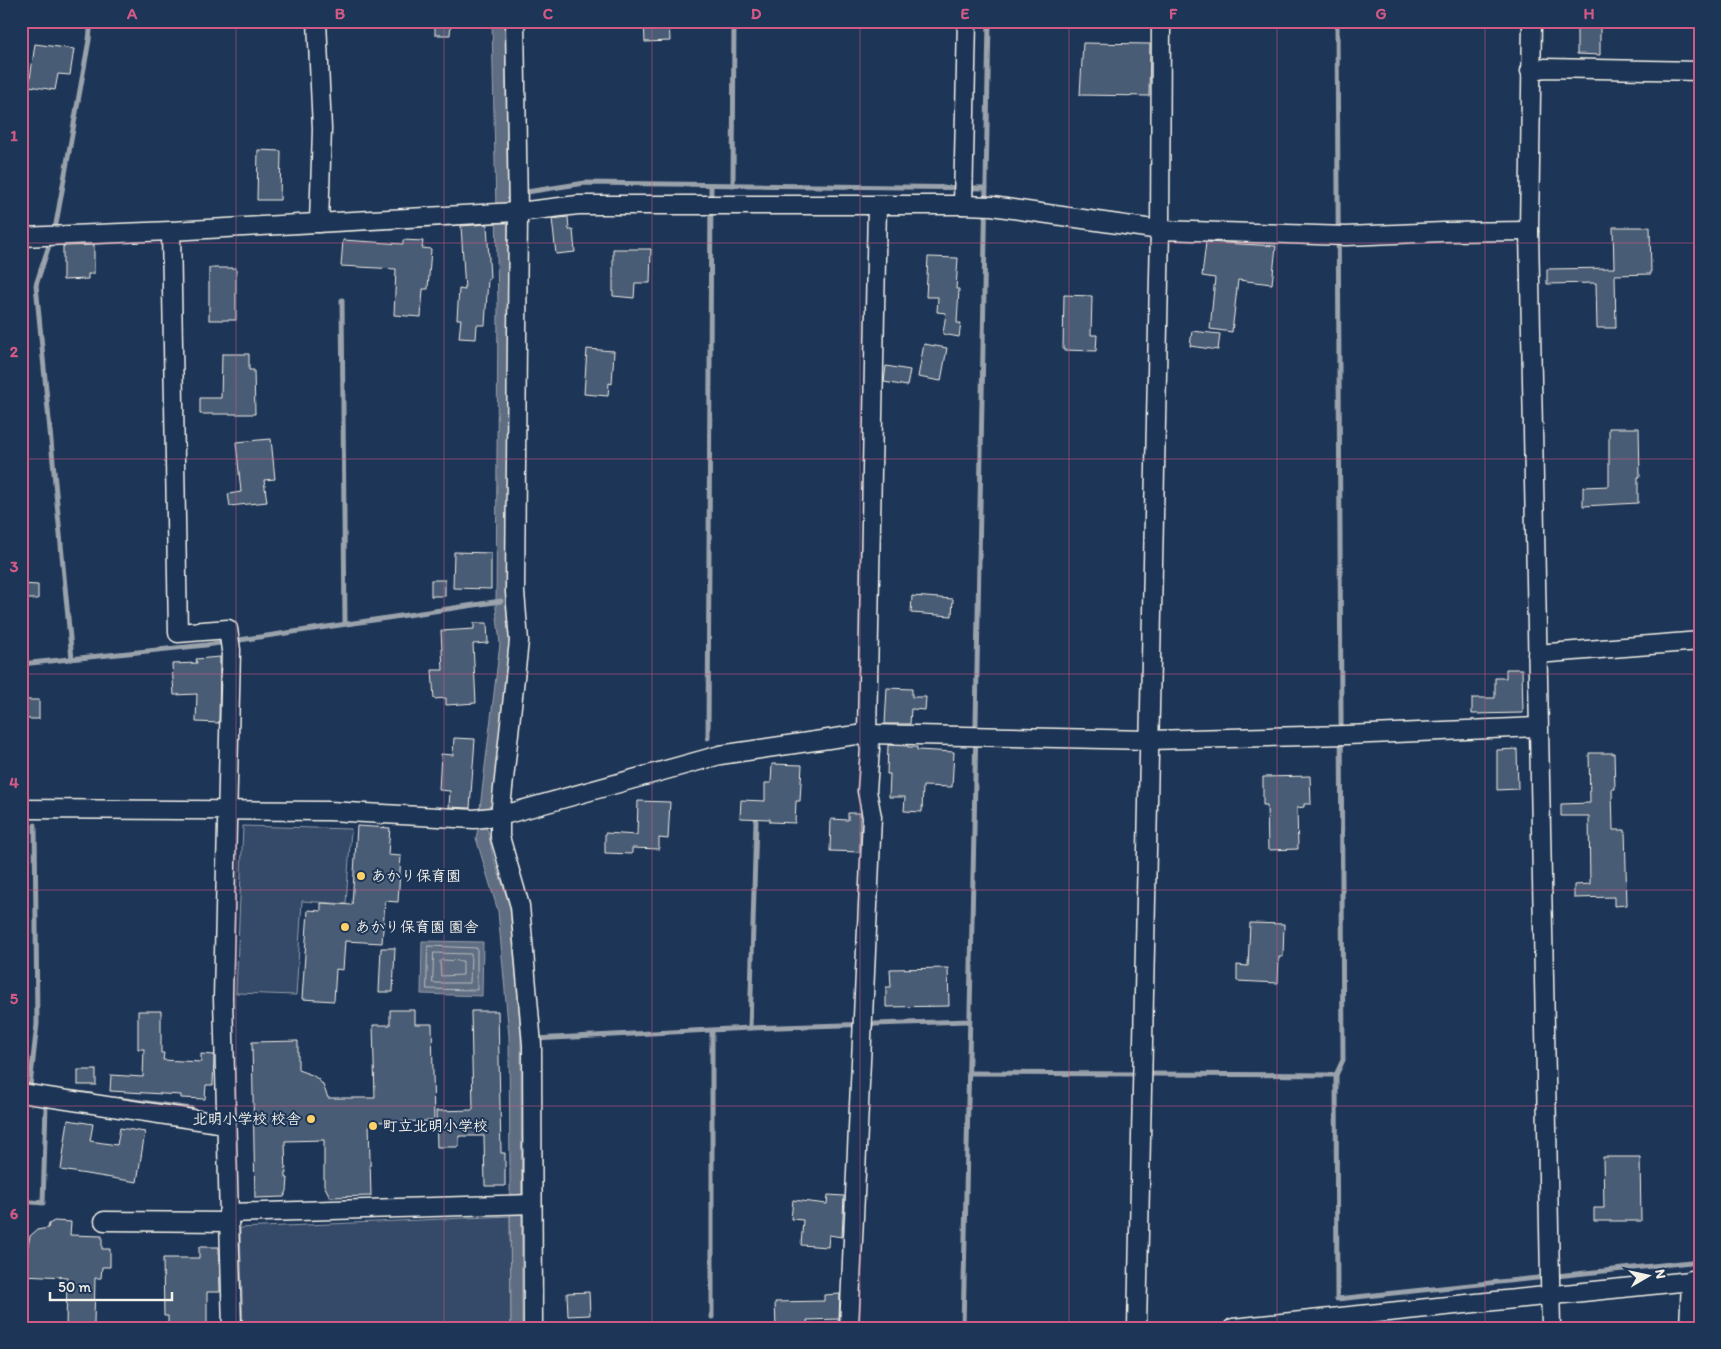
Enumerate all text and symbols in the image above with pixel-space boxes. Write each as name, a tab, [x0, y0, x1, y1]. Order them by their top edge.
text: A	[126, 4, 138, 23]
text: B	[335, 4, 346, 23]
text: C	[543, 4, 554, 23]
text: D	[751, 4, 762, 23]
text: E	[961, 4, 970, 23]
text: F	[1169, 4, 1178, 23]
text: G	[1375, 4, 1387, 23]
text: H	[1583, 4, 1595, 23]
text: 1	[10, 126, 18, 145]
text: 2	[10, 342, 19, 361]
text: 3	[10, 557, 19, 576]
text: 4	[9, 773, 19, 792]
place label: あかり保育園	[371, 867, 461, 885]
marker: あかり保育園	[355, 870, 367, 882]
place label: あかり保育園 園舎	[355, 918, 478, 936]
marker: あかり保育園 園舎	[339, 921, 351, 933]
text: 5	[10, 989, 19, 1008]
place label: 北明小学校 校舎	[193, 1110, 301, 1128]
marker: 北明小学校 校舎	[305, 1113, 317, 1125]
place label: 町立北明小学校	[383, 1117, 488, 1135]
marker: 町立北明小学校	[367, 1120, 379, 1132]
text: 6	[10, 1204, 19, 1223]
north arrow	[1624, 1252, 1674, 1302]
text: N	[1651, 1268, 1669, 1280]
scale bar	[50, 1269, 172, 1301]
text: 50 m	[58, 1278, 91, 1296]

